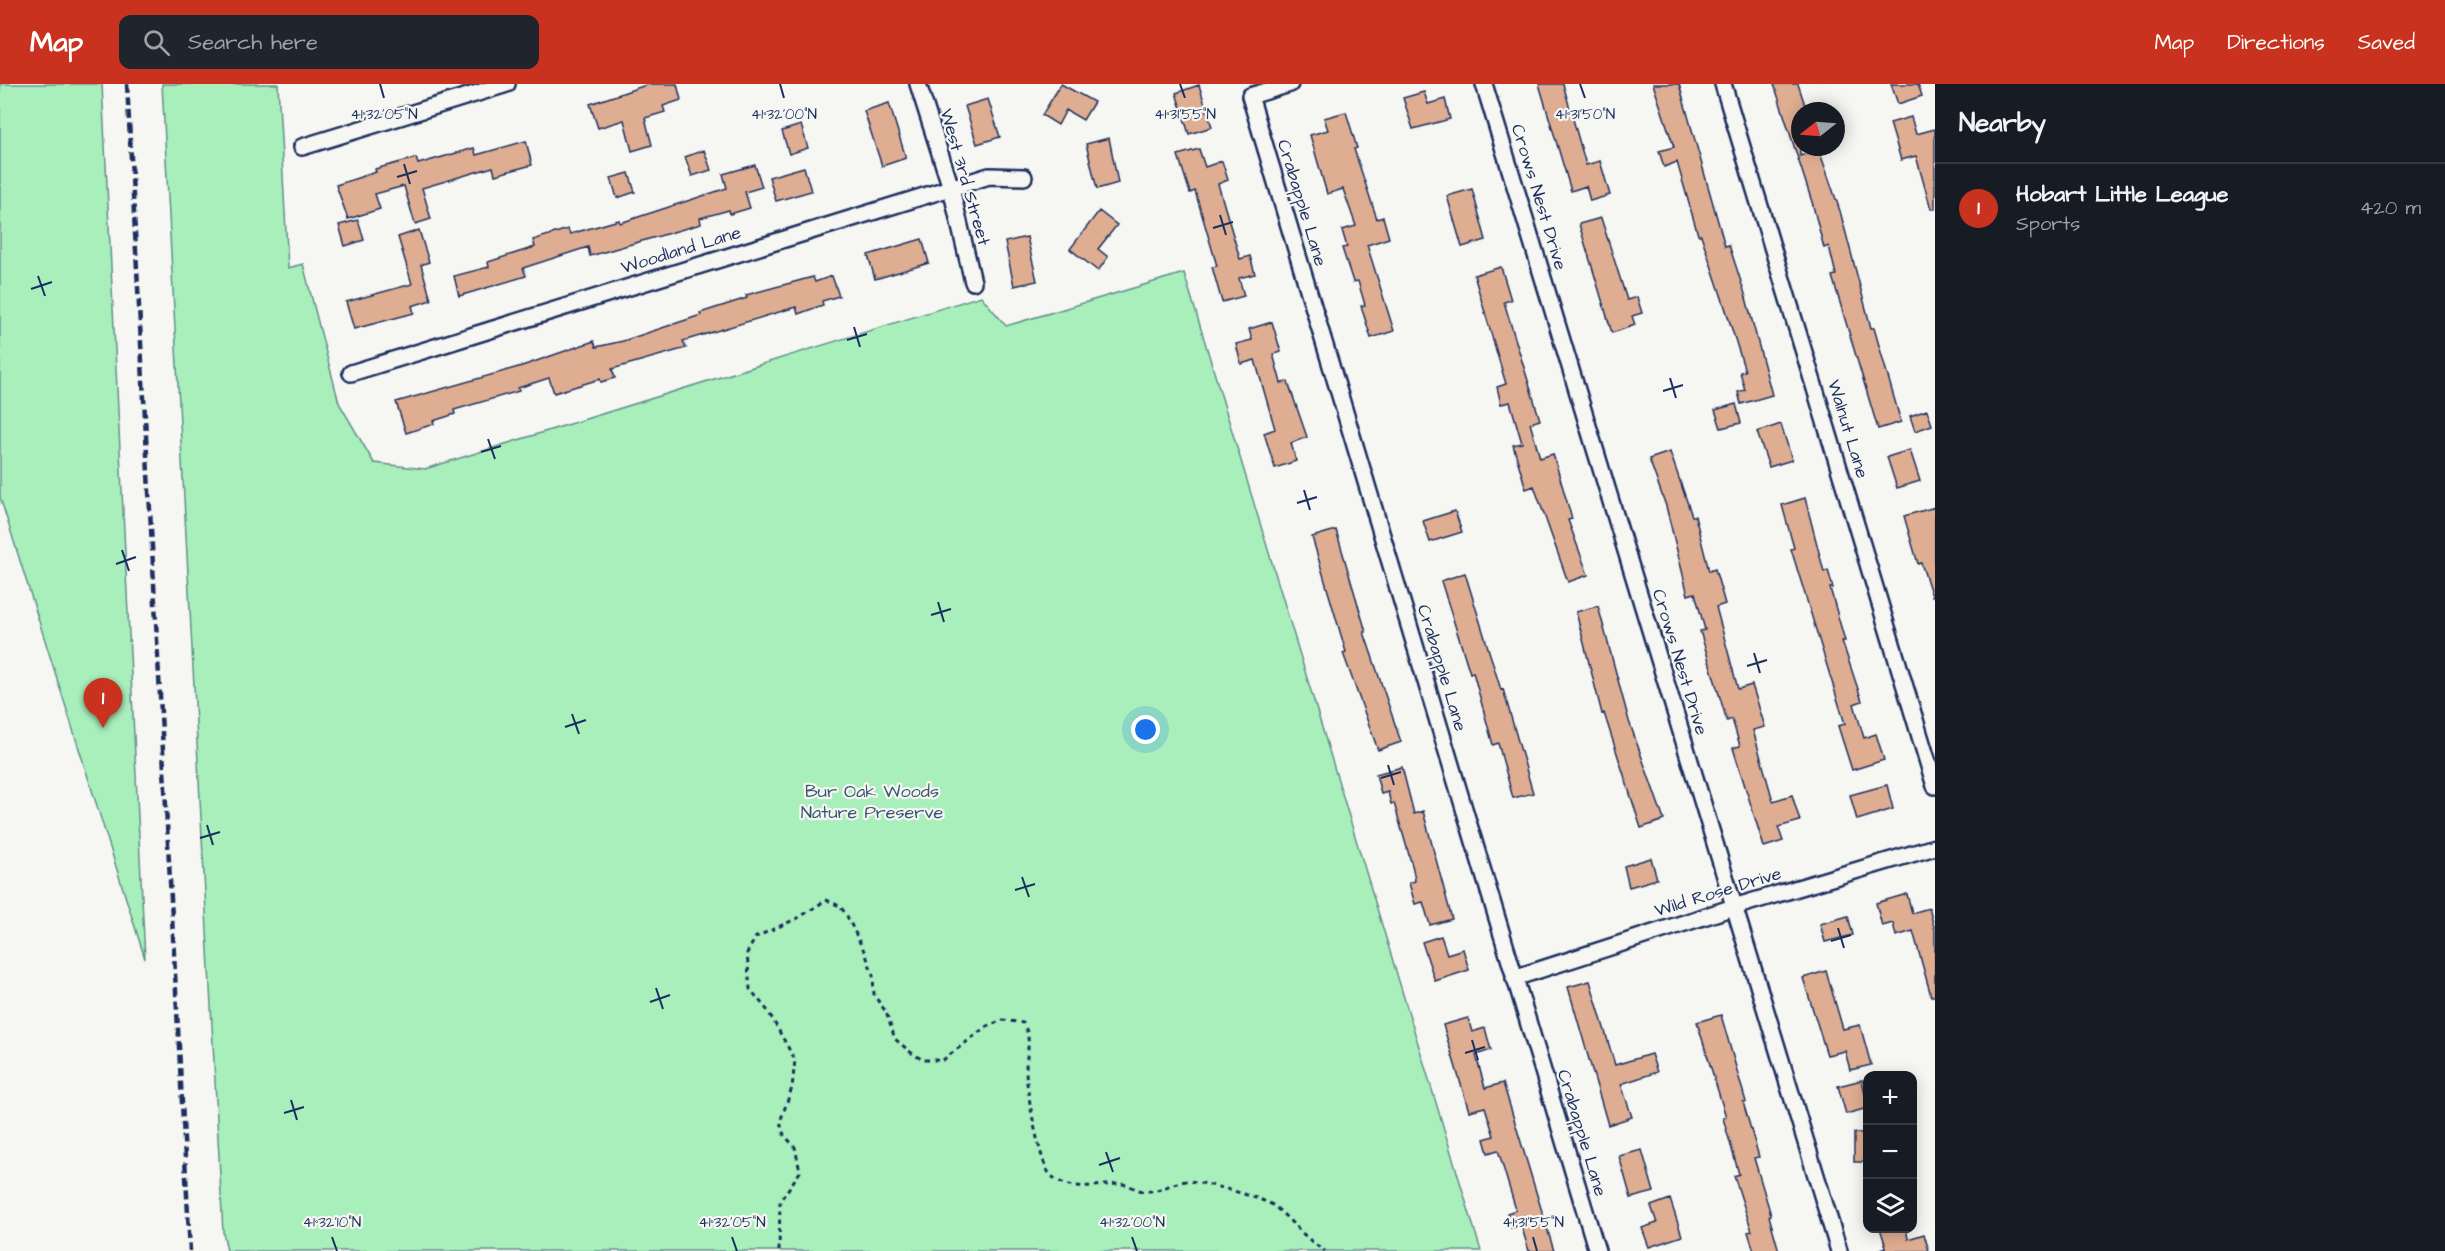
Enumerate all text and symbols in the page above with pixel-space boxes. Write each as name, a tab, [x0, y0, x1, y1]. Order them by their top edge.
search box	[119, 15, 539, 69]
text: Map	[30, 23, 83, 62]
icon: search	[140, 26, 173, 59]
text: Search here	[188, 27, 318, 58]
text: Map	[2154, 28, 2194, 57]
text: Directions	[2227, 28, 2325, 57]
text: Saved	[2358, 28, 2415, 57]
north arrow	[1791, 102, 1845, 156]
text: 41°32'05"N	[350, 104, 418, 125]
text: 41°32'00"N	[751, 104, 817, 125]
text: 41°31'55"N	[1154, 104, 1216, 125]
text: 41°31'50"N	[1555, 104, 1615, 125]
text: Nearby	[1959, 105, 2046, 141]
street label: West 3rd Street	[934, 106, 997, 249]
street label: Crows Nest Drive	[1505, 121, 1573, 273]
street label: Crabapple Lane	[1271, 137, 1333, 270]
text: Hobart Little League	[2016, 179, 2228, 210]
text: 1	[1977, 194, 1980, 222]
text: 420 m	[2360, 194, 2421, 222]
text: Sports	[2016, 210, 2080, 238]
street label: Woodland Lane	[618, 220, 744, 280]
street label: Walnut Lane	[1821, 377, 1875, 482]
street label: Crows Nest Drive	[1646, 586, 1714, 738]
street label: Crabapple Lane	[1411, 602, 1473, 735]
pin: 1	[84, 678, 122, 728]
your location	[1131, 715, 1160, 744]
park label: Bur Oak Woods Nature Preserve	[801, 779, 944, 825]
street label: Wild Rose Drive	[1652, 861, 1785, 923]
street label: Crabapple Lane	[1551, 1067, 1613, 1200]
map controls	[1863, 1071, 1917, 1233]
button: +	[1863, 1071, 1917, 1125]
button: −	[1863, 1125, 1917, 1179]
button: layers	[1863, 1179, 1917, 1233]
text: 41°32'10"N	[303, 1212, 361, 1233]
text: 41°32'05"N	[698, 1212, 766, 1233]
text: 41°32'00"N	[1099, 1212, 1165, 1233]
text: 41°31'55"N	[1502, 1212, 1564, 1233]

